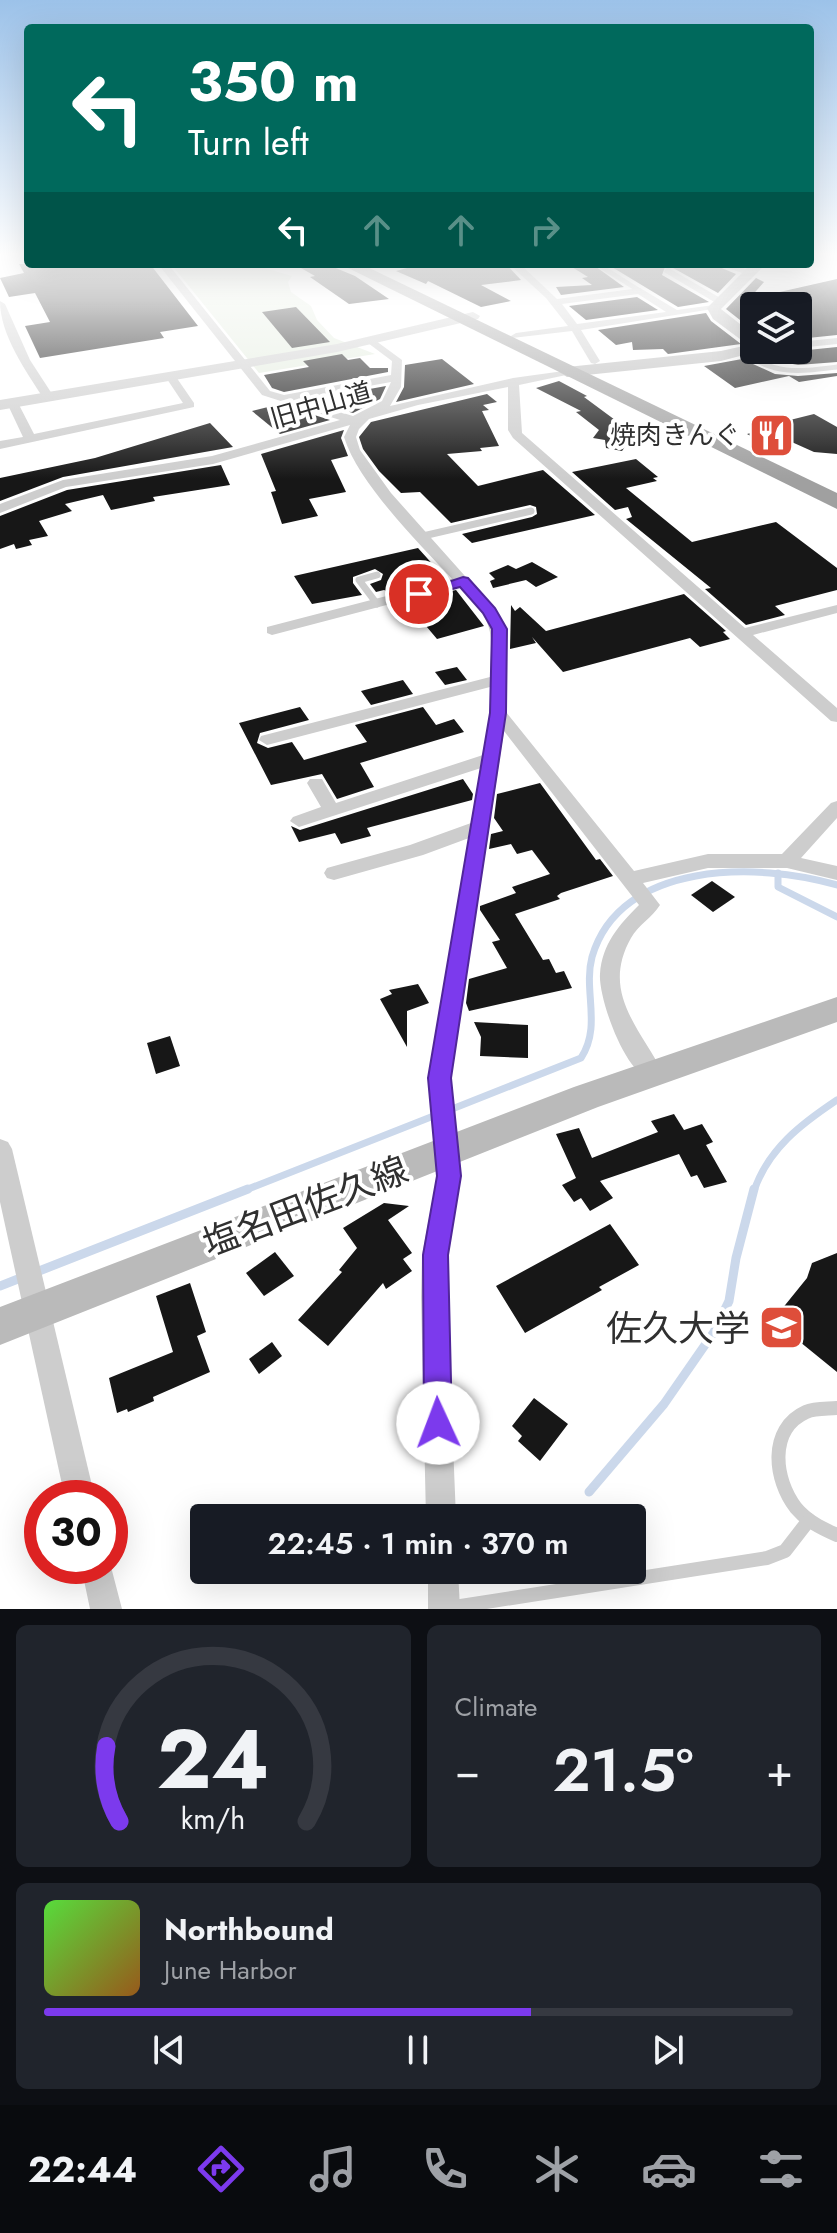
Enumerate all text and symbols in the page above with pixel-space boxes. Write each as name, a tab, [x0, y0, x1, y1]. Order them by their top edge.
text: 350 m	[188, 41, 359, 122]
icon: left	[56, 56, 160, 160]
text: Turn left	[188, 116, 309, 168]
icon: left	[271, 208, 315, 252]
icon: ahead	[355, 208, 399, 252]
icon: ahead	[439, 208, 483, 252]
icon: right	[523, 208, 567, 252]
map controls	[740, 292, 812, 364]
button: layers	[740, 292, 812, 364]
street label: 旧中山道	[266, 372, 376, 438]
restaurant icon: 焼肉きんぐ	[747, 411, 795, 459]
place label: 焼肉きんぐ	[610, 416, 740, 454]
pin	[385, 560, 453, 628]
icon: arrive	[397, 572, 441, 616]
street label: 塩名田佐久線	[195, 1143, 415, 1269]
place label: 佐久大学	[606, 1302, 750, 1354]
school or university icon: 佐久大学	[757, 1304, 805, 1352]
position arrow	[396, 1381, 480, 1465]
speed limit sign: 30	[24, 1480, 128, 1584]
text: 22:45 · 1 min · 370 m	[268, 1522, 568, 1565]
text: Climate	[455, 1688, 537, 1726]
text: 24	[157, 1699, 270, 1819]
text: 21.5°	[553, 1727, 694, 1814]
text: −	[455, 1739, 480, 1803]
text: +	[766, 1739, 793, 1803]
text: km/h	[181, 1798, 246, 1840]
text: Northbound	[164, 1908, 334, 1951]
text: June Harbor	[164, 1951, 297, 1989]
icon: previous	[147, 2028, 191, 2072]
icon: pause	[396, 2028, 440, 2072]
icon: next	[646, 2028, 690, 2072]
icon: directions	[193, 2141, 249, 2197]
icon: music	[305, 2141, 361, 2197]
icon: phone	[417, 2141, 473, 2197]
icon: climate	[529, 2141, 585, 2197]
icon: car	[641, 2141, 697, 2197]
icon: filters	[753, 2141, 809, 2197]
text: 22:44	[28, 2143, 137, 2195]

